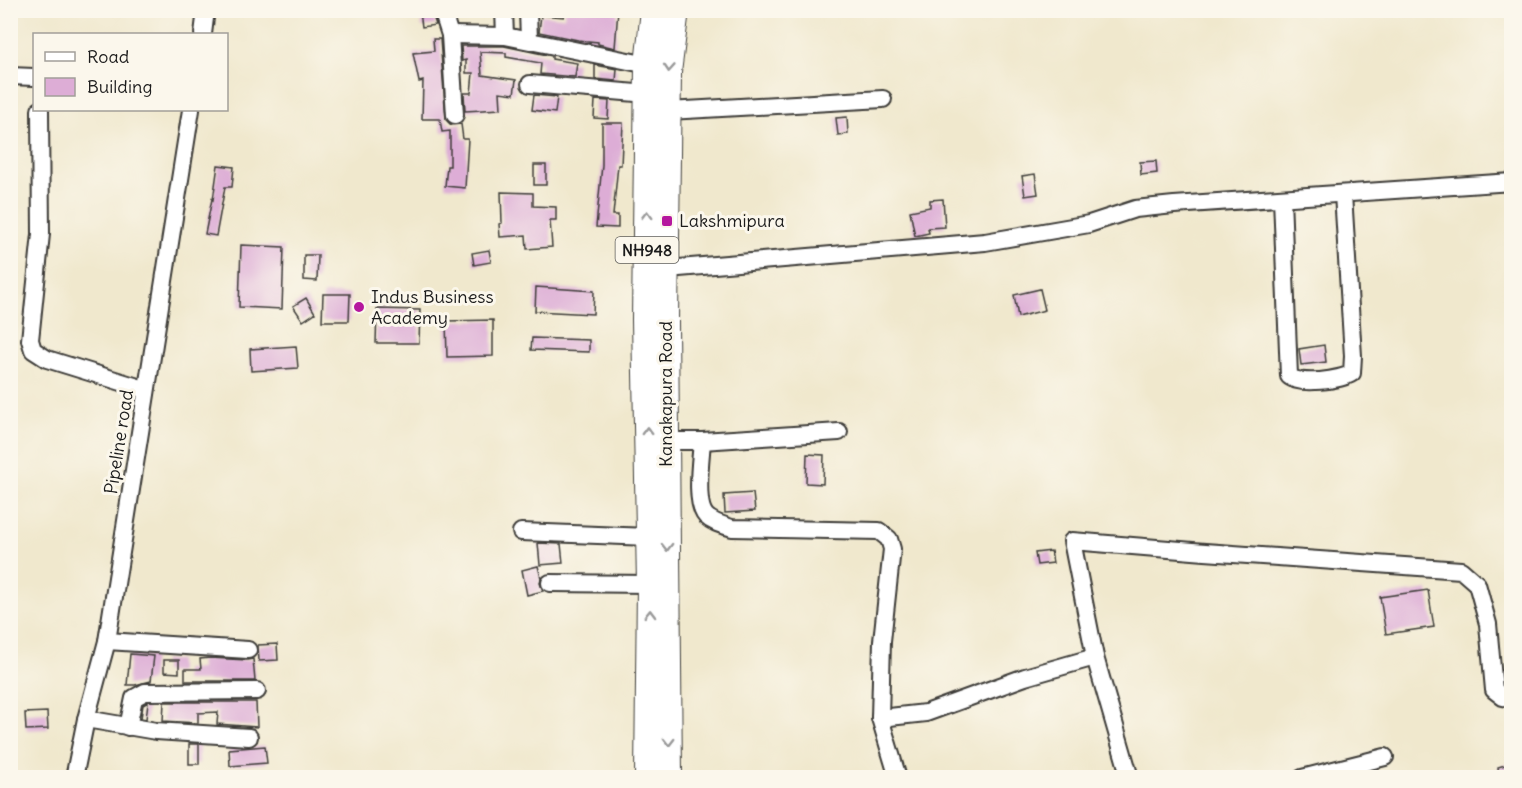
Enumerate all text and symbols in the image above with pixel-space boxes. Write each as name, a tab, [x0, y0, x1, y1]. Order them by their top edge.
legend	[33, 33, 228, 111]
text: Road	[87, 45, 130, 68]
one-way arrow	[663, 64, 676, 73]
text: Building	[87, 75, 152, 98]
place label: Lakshmipura	[679, 209, 785, 232]
one-way arrow	[641, 210, 653, 219]
marker: Lakshmipura	[660, 214, 674, 228]
road number: NH948	[616, 237, 678, 263]
place label: Indus Business Academy	[371, 285, 494, 329]
marker: Indus Business Academy	[352, 300, 366, 314]
street label: Kanakapura Road	[654, 321, 677, 467]
street label: Pipeline road	[99, 388, 138, 496]
one-way arrow	[641, 426, 653, 435]
one-way arrow	[661, 543, 674, 552]
one-way arrow	[643, 609, 656, 618]
one-way arrow	[663, 738, 675, 747]

